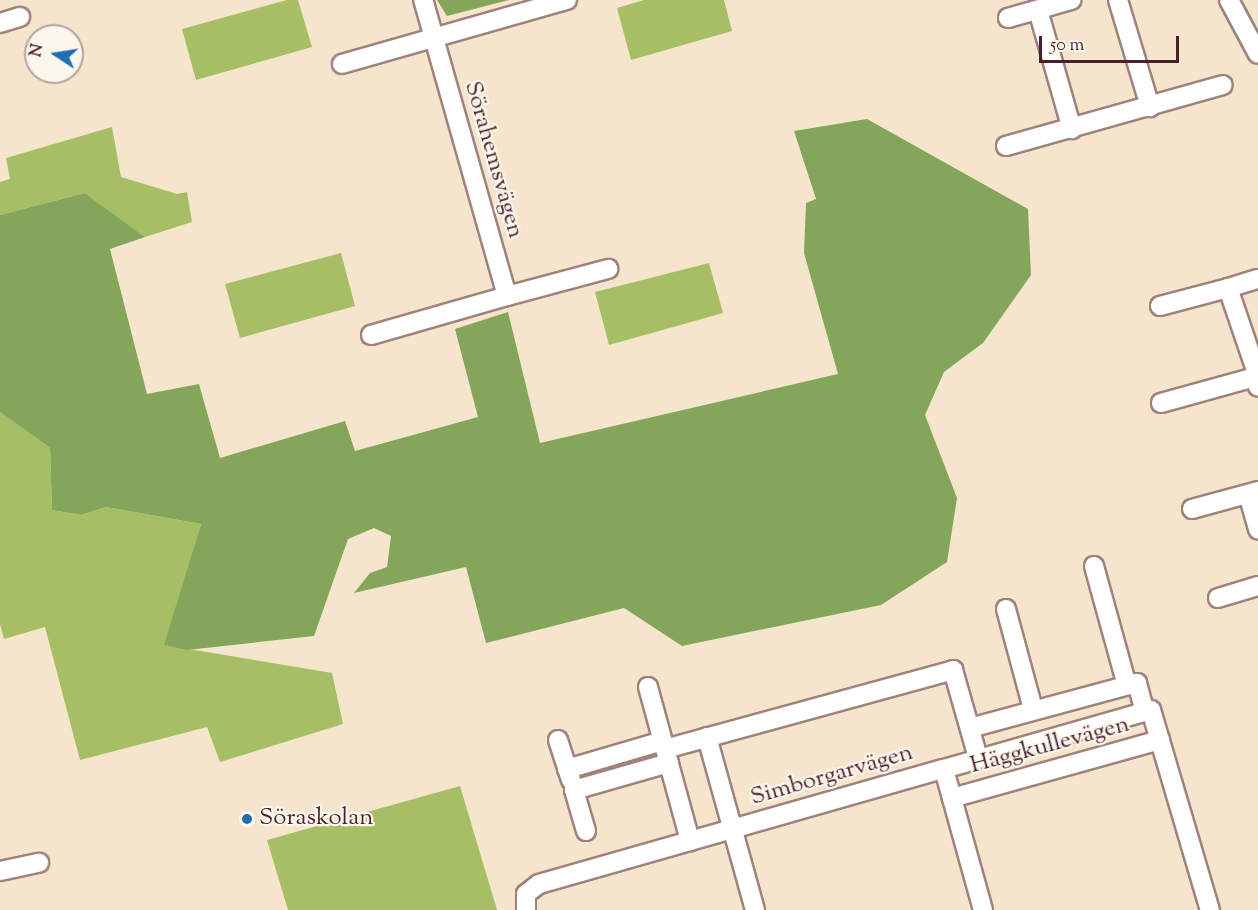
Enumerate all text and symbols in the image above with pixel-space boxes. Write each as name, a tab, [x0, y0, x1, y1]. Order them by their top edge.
north arrow	[24, 24, 84, 84]
scale bar	[1042, 24, 1182, 62]
text: 50 m	[1050, 33, 1084, 59]
text: N	[25, 42, 50, 59]
street label: Sörahemsvägen	[457, 78, 529, 242]
street label: Häggkullevägen	[967, 711, 1133, 781]
street label: Simborgarvägen	[747, 739, 917, 813]
place label: Söraskolan	[259, 805, 374, 833]
marker: Söraskolan	[240, 812, 254, 826]

